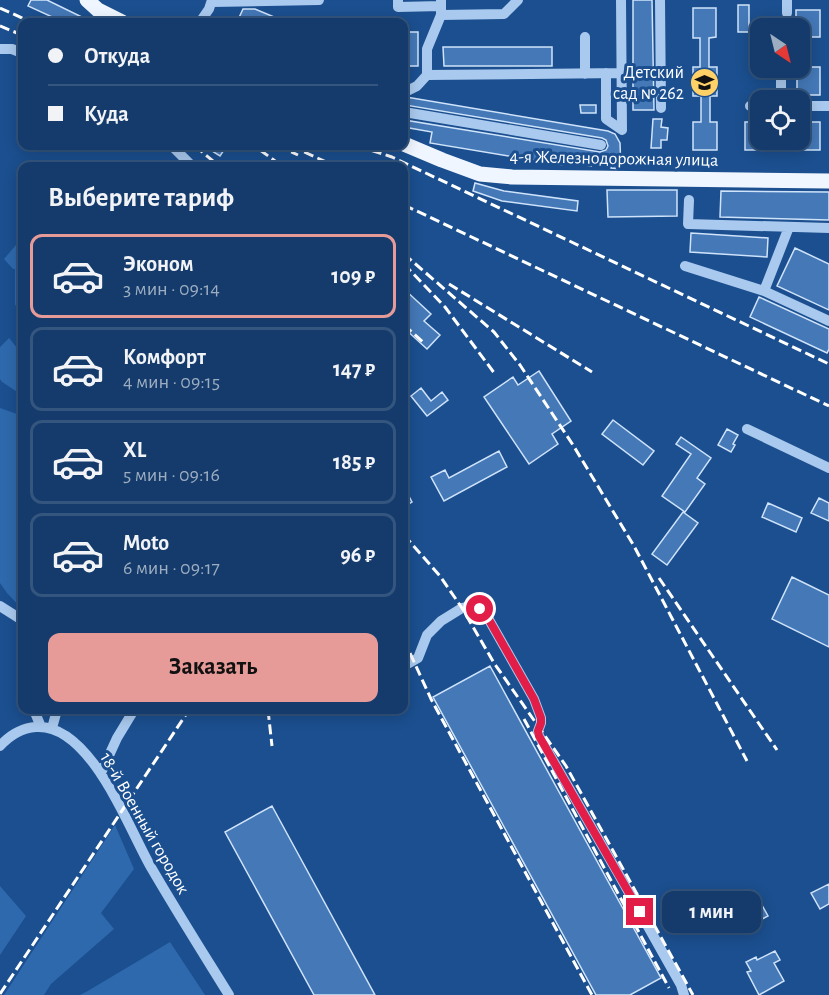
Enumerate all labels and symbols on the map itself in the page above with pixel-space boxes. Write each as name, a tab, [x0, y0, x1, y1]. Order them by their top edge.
north arrow	[750, 18, 810, 78]
place label: Детский сад № 262	[613, 64, 684, 103]
school or university icon: Детский сад № 262	[689, 66, 721, 98]
street label: 4-я Железнодорожная улица	[509, 148, 718, 170]
route start	[466, 595, 493, 622]
street label: 18-й Военный городок	[96, 750, 192, 898]
callout: 1 мин	[661, 891, 760, 933]
route end	[626, 898, 653, 925]

